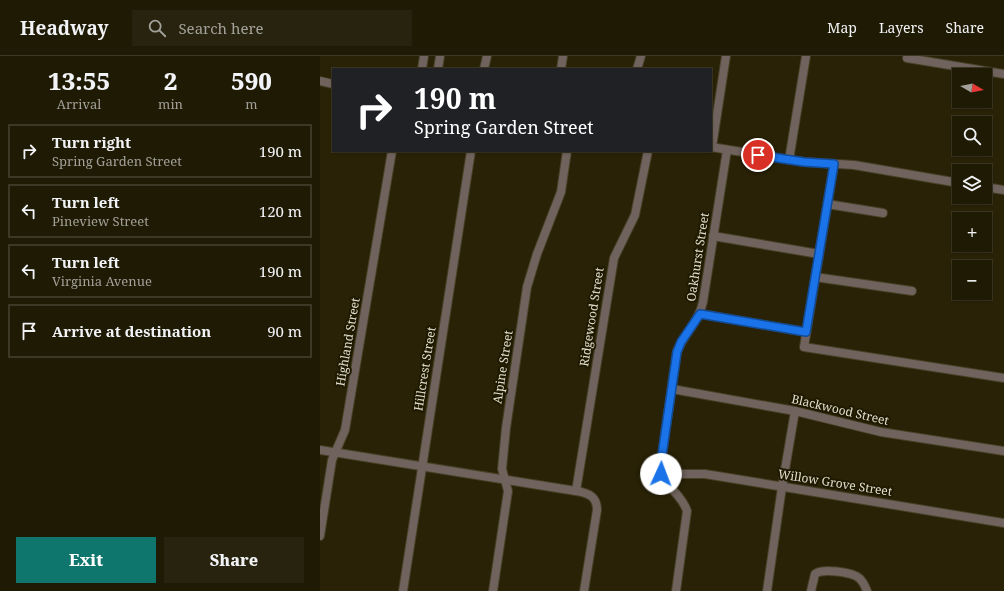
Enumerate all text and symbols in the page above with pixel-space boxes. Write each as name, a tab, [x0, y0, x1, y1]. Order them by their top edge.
search box	[132, 10, 412, 46]
text: Headway	[20, 15, 108, 41]
icon: search	[146, 17, 168, 39]
text: Search here	[178, 18, 264, 38]
text: Map	[827, 18, 857, 37]
text: Layers	[879, 18, 924, 37]
text: Share	[946, 18, 984, 37]
text: 13:55	[48, 64, 110, 97]
text: 2	[164, 64, 177, 97]
text: 590	[231, 64, 272, 97]
north arrow	[952, 68, 992, 108]
map controls	[952, 68, 992, 300]
text: 190 m	[414, 79, 496, 117]
icon: right	[348, 84, 400, 136]
text: Arrival	[57, 95, 101, 113]
text: min	[158, 95, 183, 113]
text: m	[245, 95, 258, 113]
text: Spring Garden Street	[414, 115, 594, 139]
button: search	[952, 116, 992, 156]
text: Turn right	[52, 132, 131, 152]
pin	[741, 138, 775, 172]
icon: right	[18, 140, 40, 162]
text: 190 m	[259, 141, 302, 161]
icon: arrive	[747, 144, 769, 166]
text: Spring Garden Street	[52, 152, 182, 170]
button: layers	[952, 164, 992, 204]
text: Turn left	[52, 192, 120, 212]
icon: left	[18, 200, 40, 222]
text: 120 m	[259, 201, 302, 221]
street label: Oakhurst Street	[682, 211, 713, 303]
text: Pineview Street	[52, 212, 149, 230]
button: +	[952, 212, 992, 252]
text: Turn left	[52, 252, 120, 272]
icon: left	[18, 260, 40, 282]
button: −	[952, 260, 992, 300]
text: 190 m	[259, 261, 302, 281]
street label: Ridgewood Street	[575, 266, 608, 368]
text: Virginia Avenue	[52, 272, 152, 290]
street label: Highland Street	[331, 296, 364, 388]
icon: arrive	[18, 320, 40, 342]
text: Arrive at destination	[52, 321, 211, 341]
text: 90 m	[267, 321, 302, 341]
street label: Hillcrest Street	[409, 326, 440, 412]
street label: Alpine Street	[488, 329, 517, 405]
street label: Blackwood Street	[790, 390, 890, 429]
position arrow	[640, 453, 682, 495]
street label: Willow Grove Street	[777, 465, 893, 500]
button: Exit	[16, 537, 156, 583]
button: Share	[164, 537, 304, 583]

